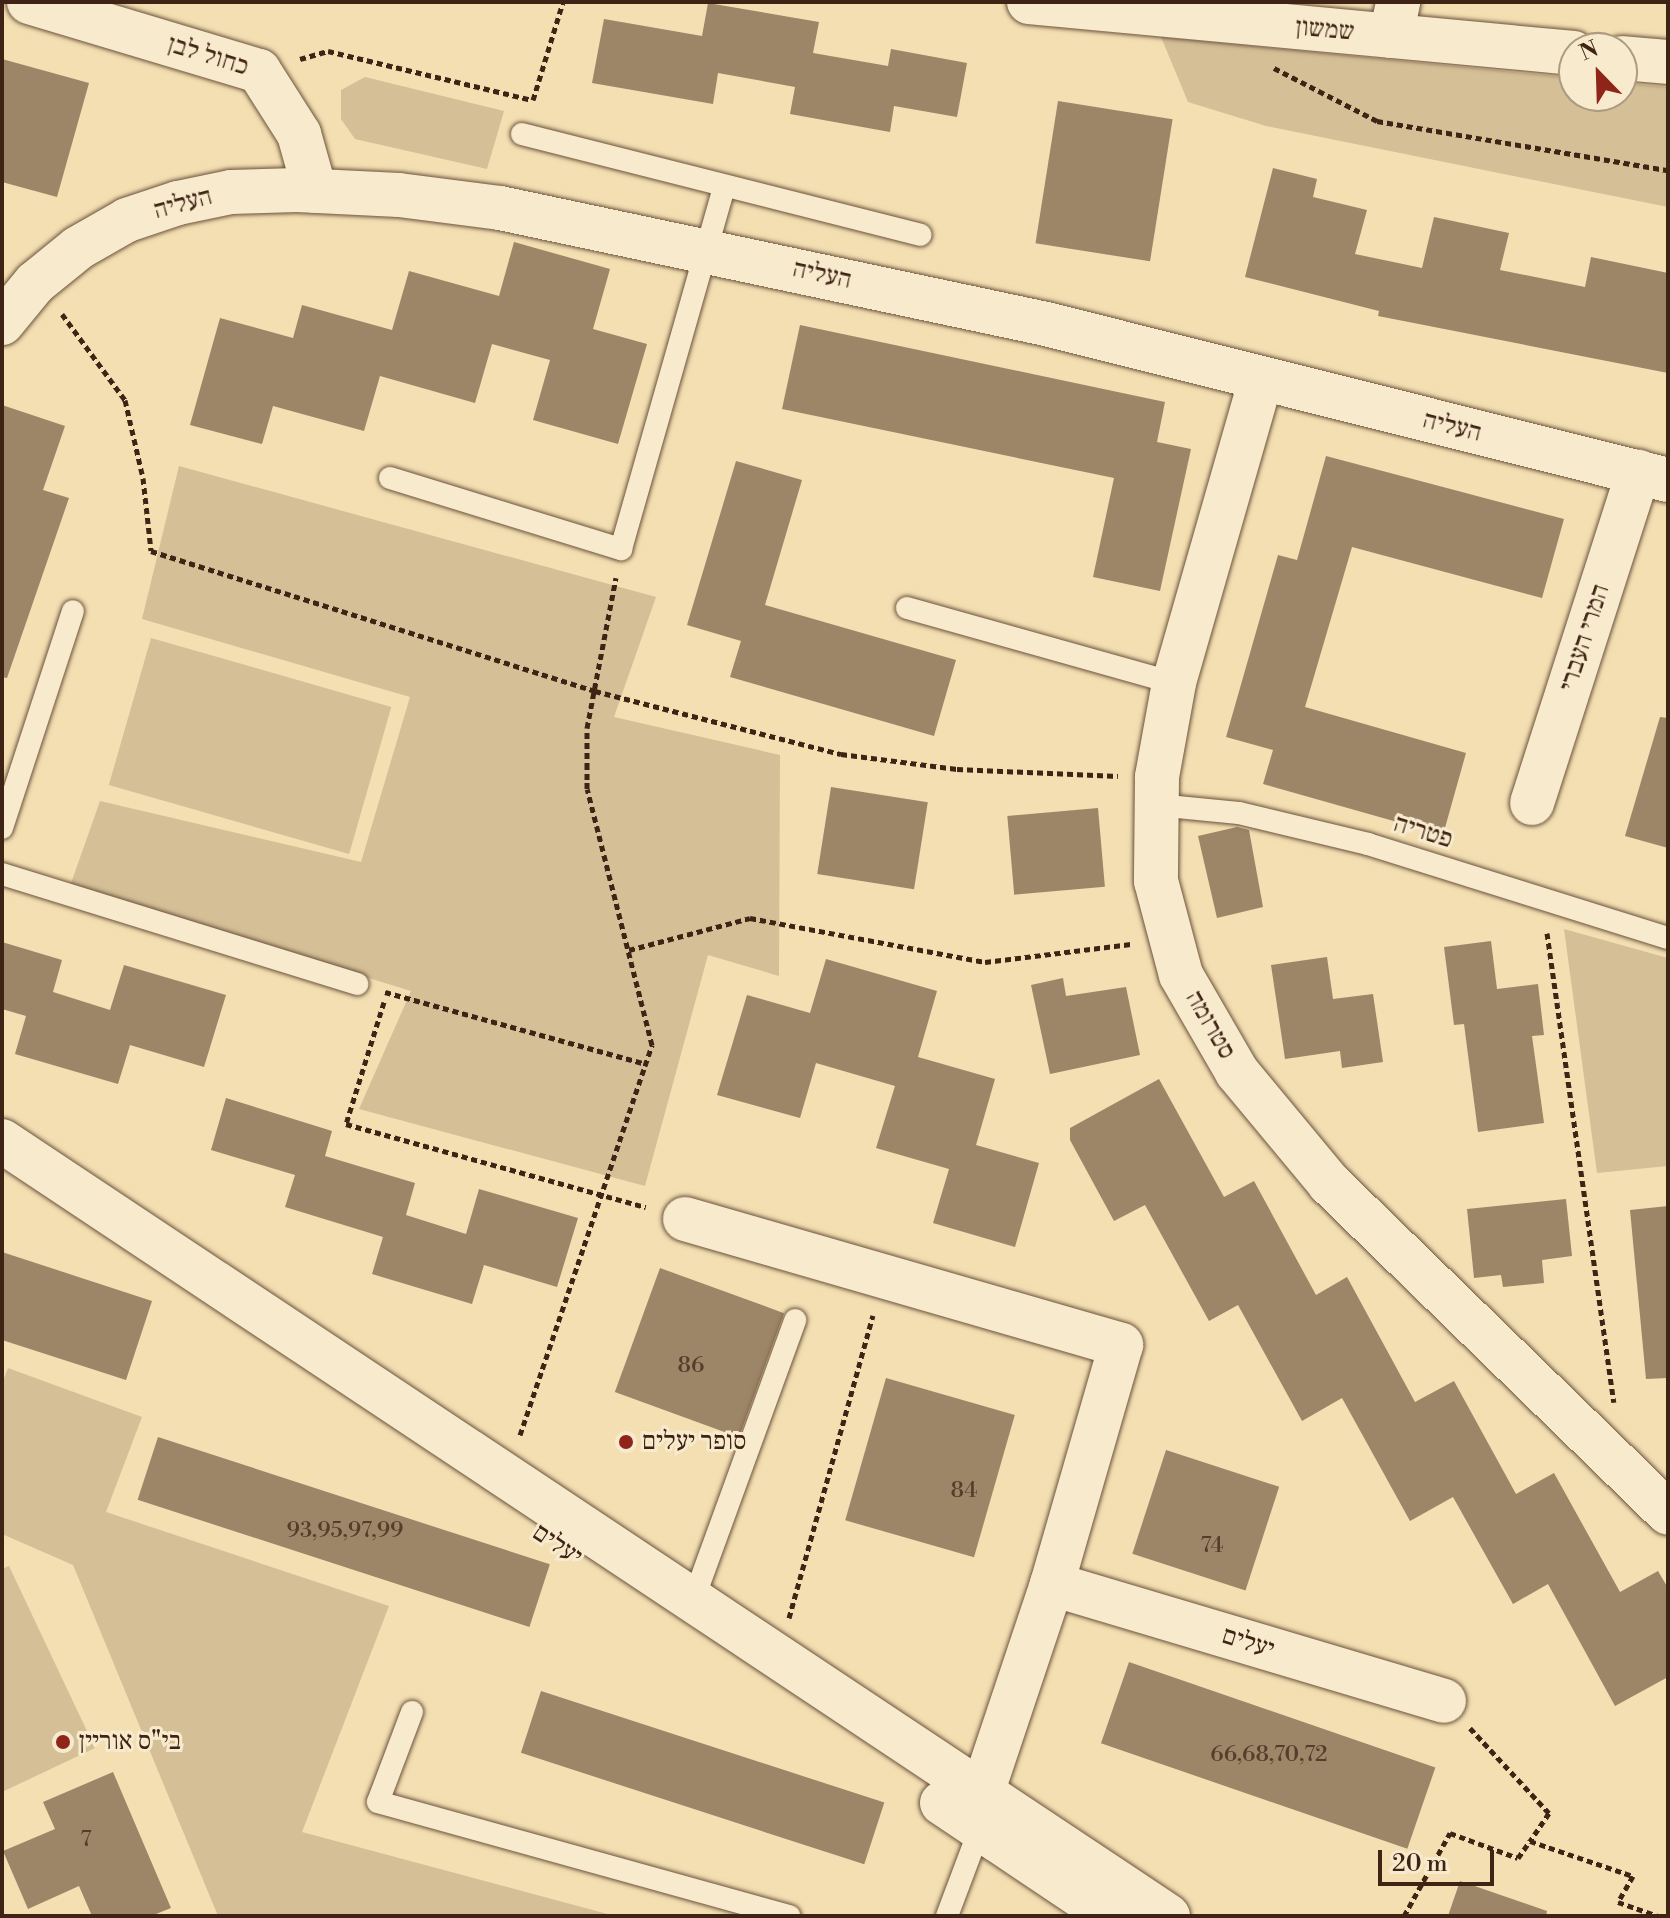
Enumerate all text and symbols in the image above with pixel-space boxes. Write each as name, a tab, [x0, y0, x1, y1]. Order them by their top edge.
street label: שמשון	[1294, 12, 1356, 48]
street label: כחול לבן	[164, 29, 252, 83]
north arrow	[1558, 32, 1638, 112]
text: N	[1576, 35, 1602, 67]
street label: העליה	[150, 181, 216, 227]
street label: העליה	[790, 254, 854, 296]
street label: העליה	[1419, 405, 1485, 449]
street label: המרי העברי	[1553, 580, 1617, 696]
street label: פטריה	[1390, 808, 1456, 856]
street label: סטרומה	[1178, 985, 1242, 1065]
house number: 86	[678, 1353, 704, 1379]
place label: סופר יעלים	[642, 1426, 746, 1458]
marker: סופר יעלים	[617, 1433, 635, 1451]
house number: 84	[951, 1478, 977, 1504]
street label: יעלים	[526, 1517, 588, 1573]
house number: 93,95,97,99	[287, 1518, 403, 1544]
house number: 74	[1201, 1533, 1223, 1559]
street label: יעלים	[1218, 1620, 1278, 1666]
place label: בי"ס אוריין	[79, 1726, 181, 1758]
marker: בי"ס אוריין	[54, 1733, 72, 1751]
house number: 66,68,70,72	[1210, 1742, 1328, 1768]
house number: 7	[80, 1827, 92, 1853]
scale bar	[1382, 1834, 1498, 1884]
text: 20 m	[1392, 1849, 1448, 1879]

